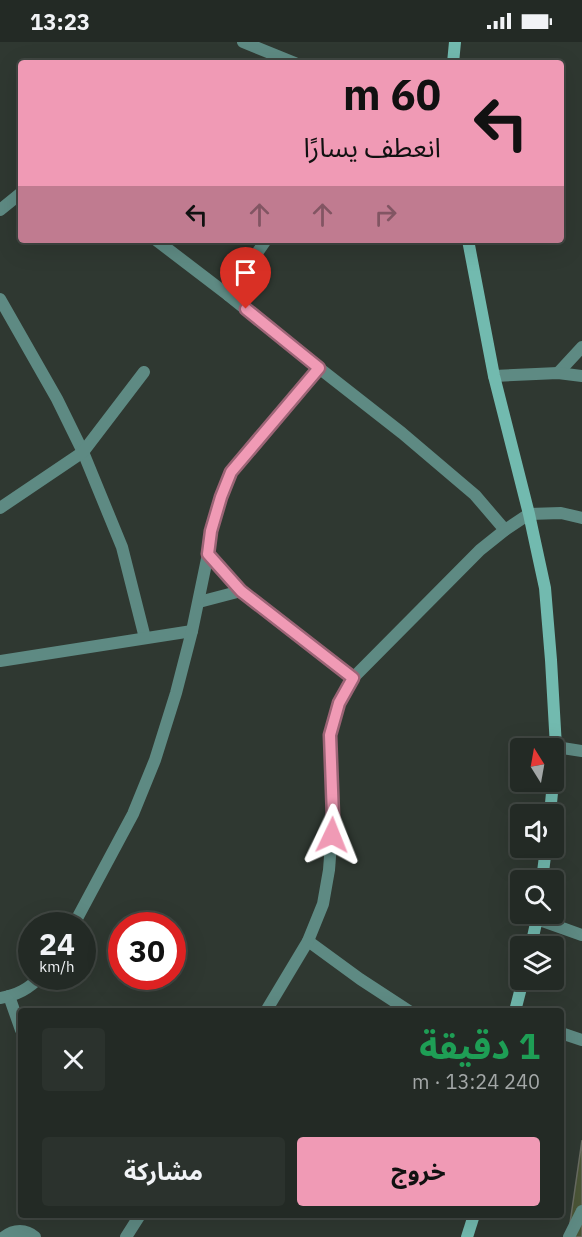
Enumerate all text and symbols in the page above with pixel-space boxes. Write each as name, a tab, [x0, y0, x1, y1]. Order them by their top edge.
text: 13:23	[30, 7, 90, 36]
text: 60 m	[343, 67, 441, 122]
icon: left	[462, 84, 540, 162]
text: انعطف يسارًا	[304, 129, 441, 164]
icon: left	[180, 198, 213, 231]
icon: ahead	[243, 198, 276, 231]
icon: ahead	[306, 198, 339, 231]
icon: right	[369, 198, 402, 231]
pin	[220, 247, 271, 309]
icon: arrive	[229, 256, 262, 289]
north arrow	[510, 738, 564, 792]
map controls	[510, 738, 564, 990]
position arrow	[300, 803, 364, 867]
button: sound	[510, 804, 564, 858]
button: search	[510, 870, 564, 924]
speed limit sign: 30	[108, 912, 186, 990]
text: 24	[39, 924, 75, 963]
button: layers	[510, 936, 564, 990]
text: km/h	[39, 957, 75, 976]
text: 1 دقيقة	[419, 1022, 540, 1069]
button: close	[42, 1028, 105, 1091]
text: 240 m · 13:24	[412, 1068, 540, 1095]
button: مشاركة	[42, 1137, 285, 1206]
button: خروج	[297, 1137, 540, 1206]

